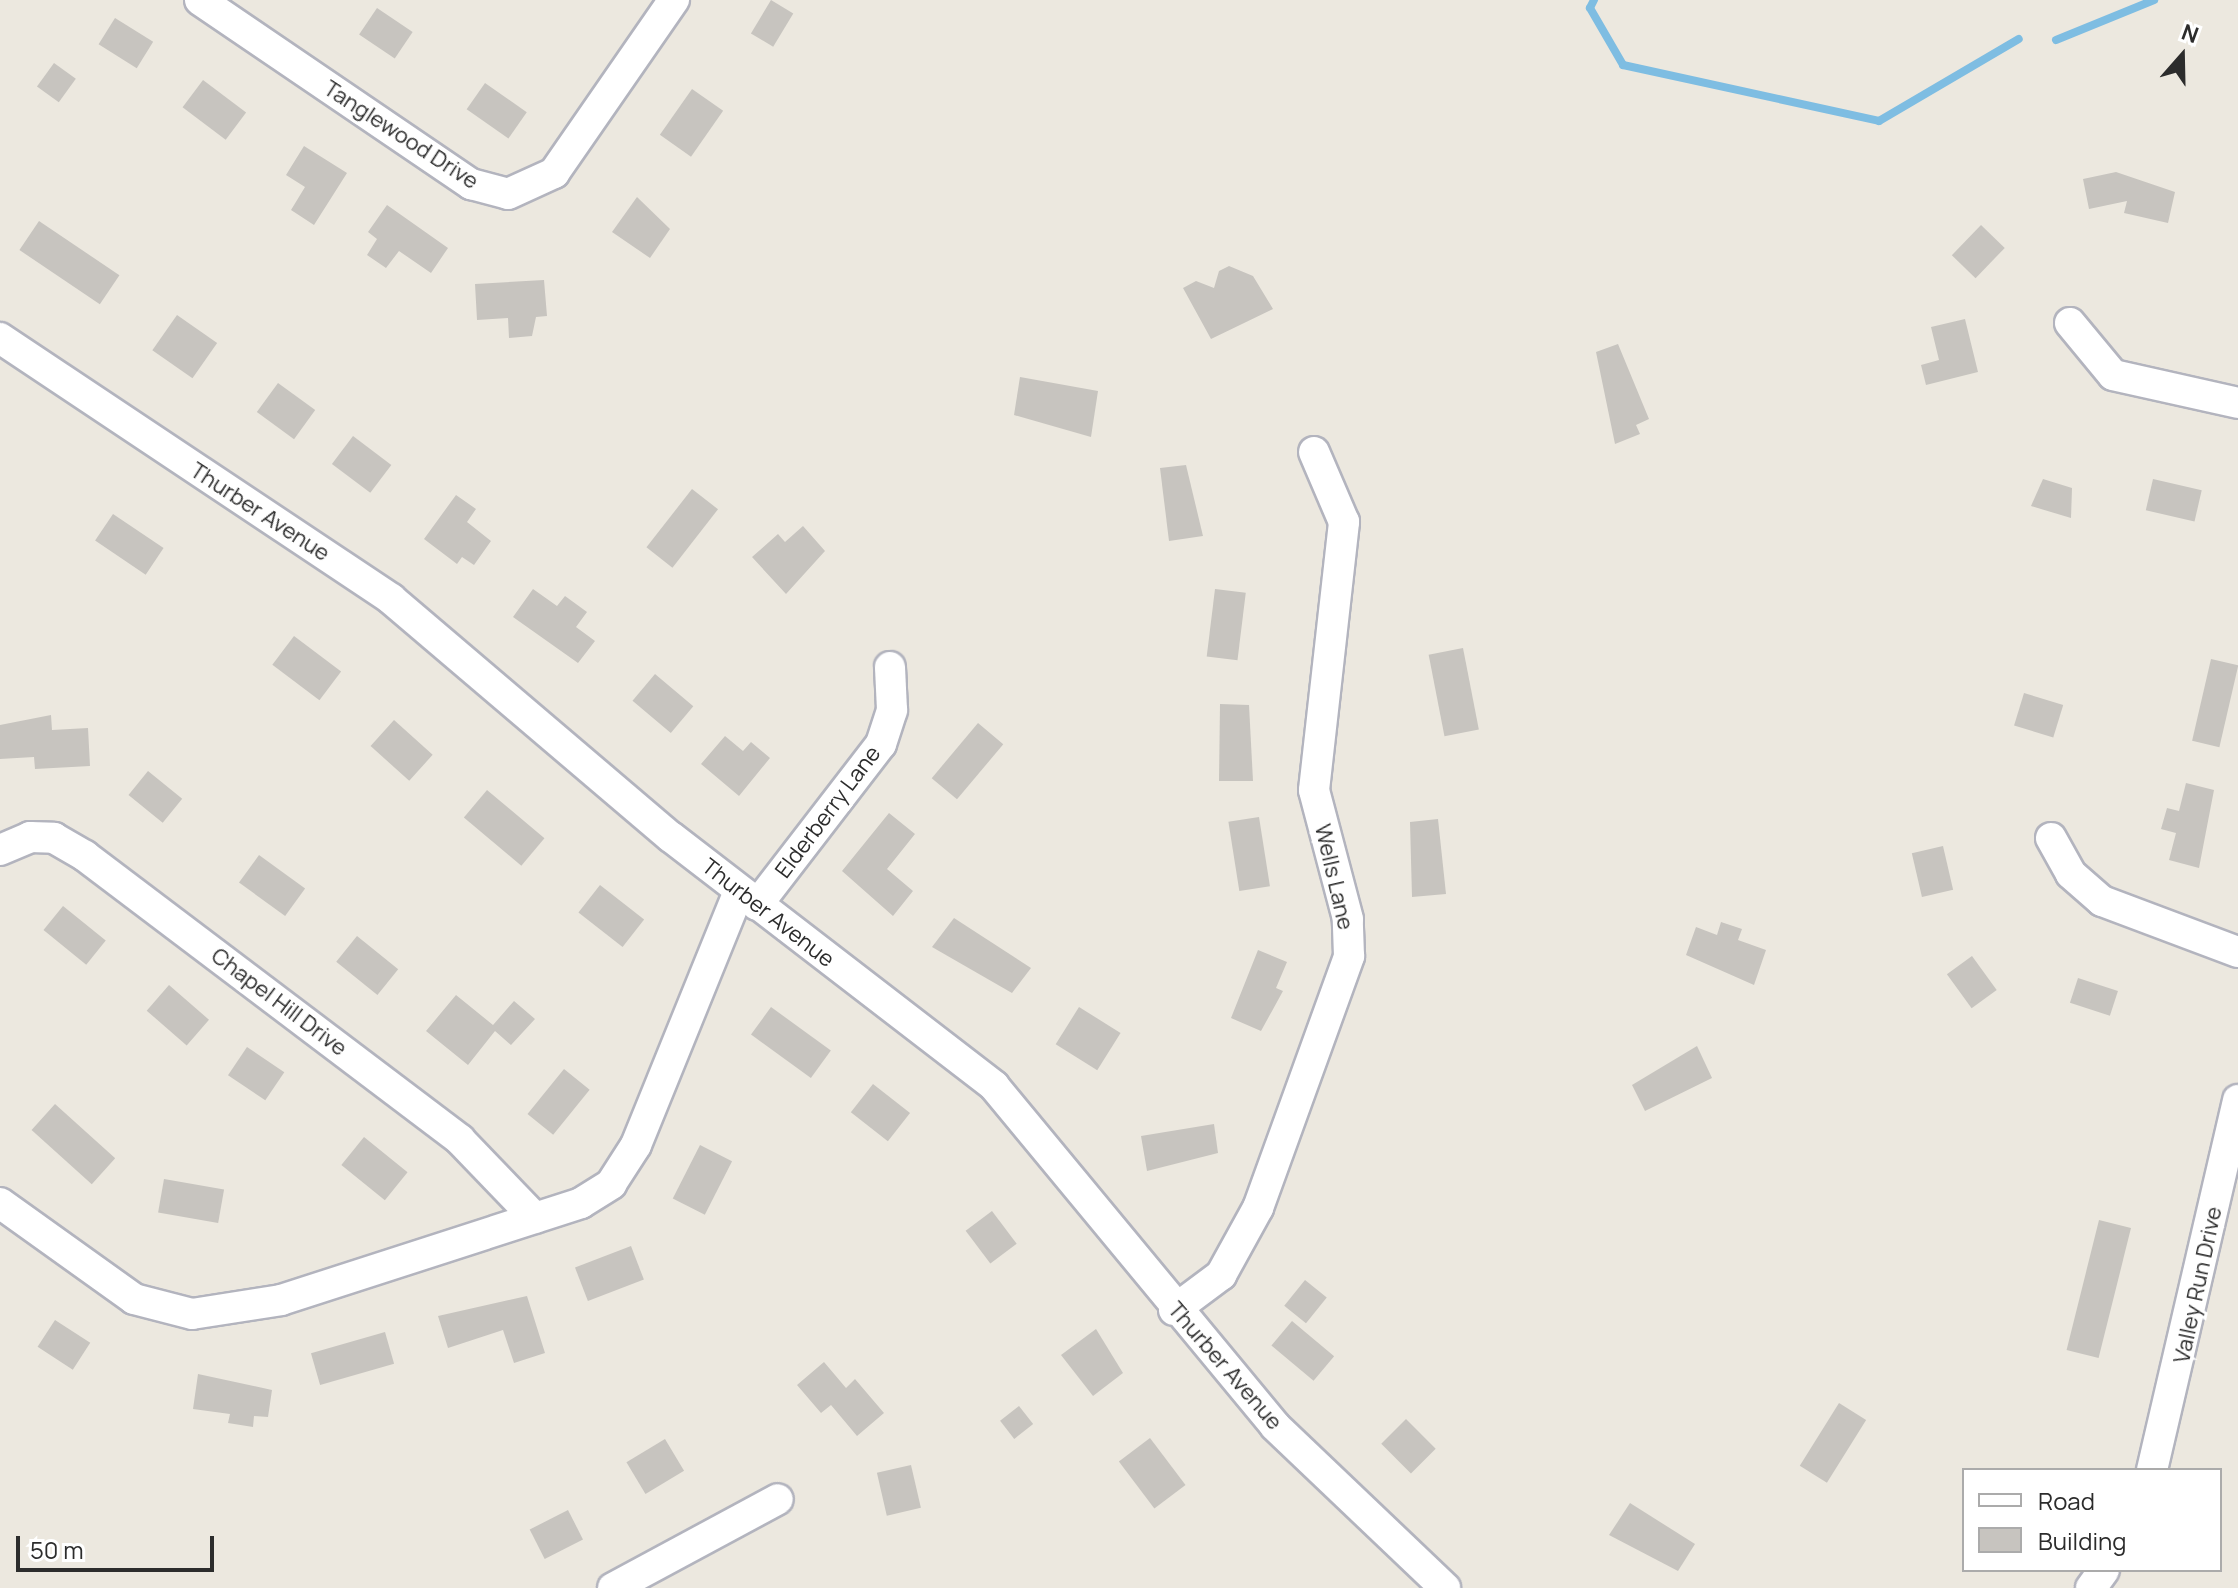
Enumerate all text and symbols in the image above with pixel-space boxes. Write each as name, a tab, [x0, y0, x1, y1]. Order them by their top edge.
north arrow	[2142, 16, 2222, 96]
text: N	[2178, 17, 2203, 50]
street label: Tanglewood Drive	[319, 75, 483, 195]
street label: Thurber Avenue	[185, 457, 335, 567]
street label: Elderberry Lane	[770, 741, 886, 883]
street label: Wells Lane	[1309, 822, 1359, 932]
street label: Thurber Avenue	[697, 853, 839, 973]
street label: Chapel Hill Drive	[206, 942, 352, 1062]
street label: Valley Run Drive	[2169, 1204, 2227, 1366]
street label: Thurber Avenue	[1162, 1297, 1288, 1435]
legend	[1962, 1468, 2222, 1572]
text: Road	[2038, 1484, 2095, 1517]
scale bar	[20, 1520, 218, 1570]
text: Building	[2038, 1524, 2126, 1557]
text: 50 m	[30, 1533, 84, 1566]

